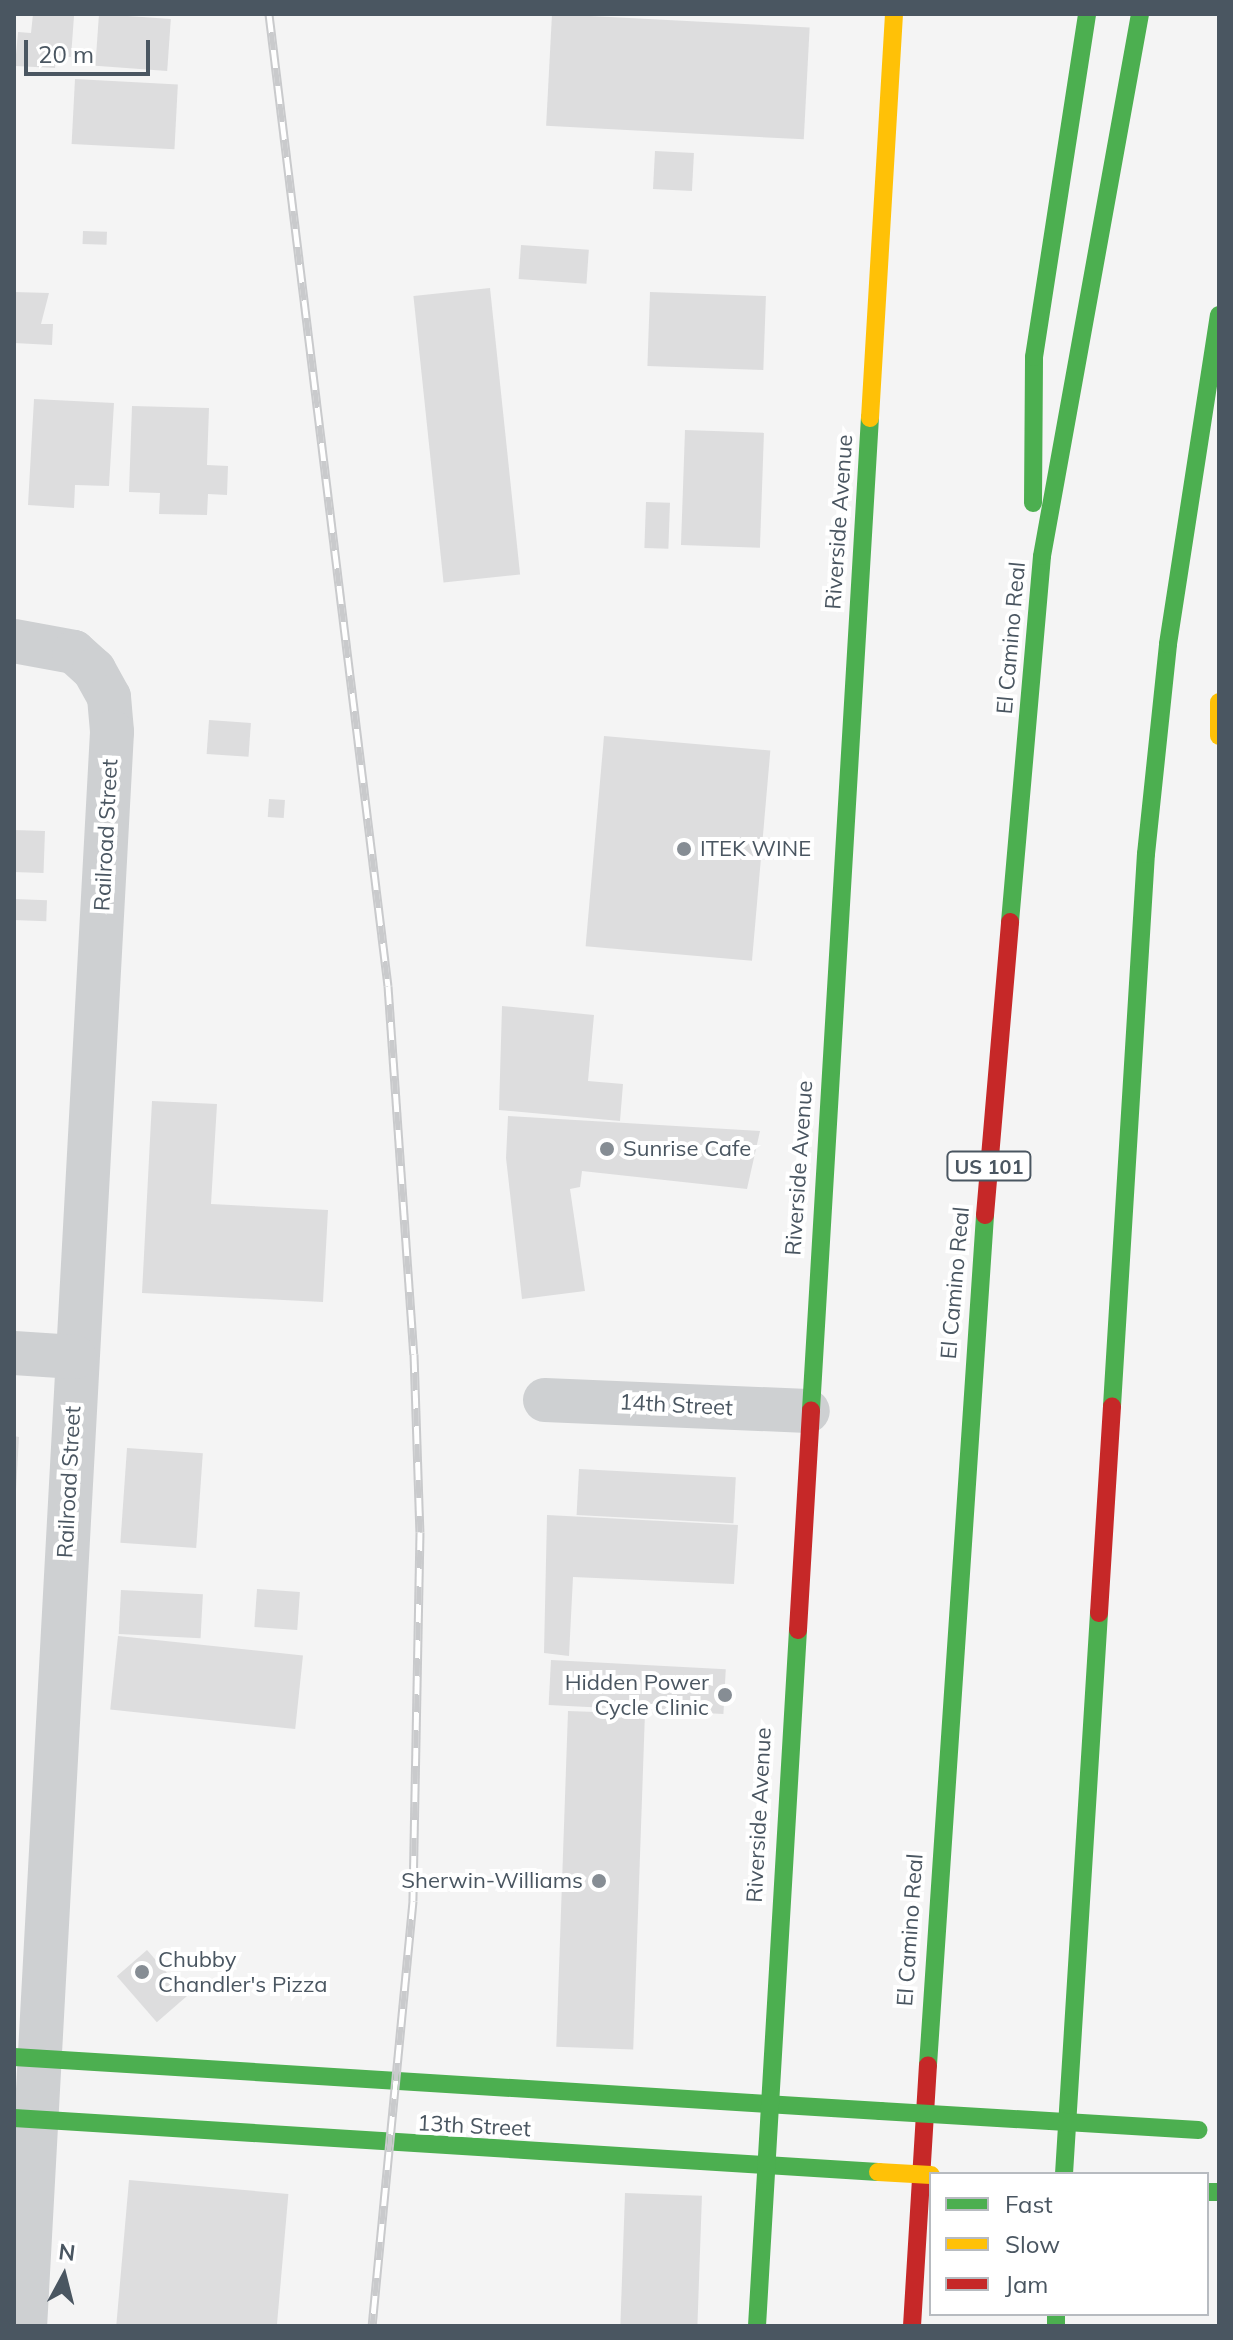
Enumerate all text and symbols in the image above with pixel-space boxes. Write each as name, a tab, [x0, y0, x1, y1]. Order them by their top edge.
scale bar	[28, 24, 154, 74]
text: 20 m	[38, 39, 94, 69]
street label: Riverside Avenue	[820, 434, 858, 610]
street label: El Camino Real	[991, 561, 1031, 715]
street label: Railroad Street	[89, 758, 123, 912]
place label: ITEK WINE	[700, 836, 811, 862]
marker: ITEK WINE	[675, 840, 693, 858]
street label: Riverside Avenue	[780, 1080, 818, 1256]
place label: Sunrise Cafe	[623, 1136, 751, 1162]
marker: Sunrise Cafe	[598, 1140, 616, 1158]
road number: US 101	[945, 1150, 1033, 1182]
street label: El Camino Real	[935, 1206, 975, 1360]
street label: 14th Street	[619, 1389, 733, 1421]
street label: Railroad Street	[52, 1405, 86, 1559]
place label: Hidden Power Cycle Clinic	[565, 1669, 709, 1720]
marker: Hidden Power Cycle Clinic	[716, 1686, 734, 1704]
street label: Riverside Avenue	[741, 1727, 777, 1903]
street label: El Camino Real	[891, 1853, 929, 2007]
place label: Sherwin-Williams	[401, 1868, 583, 1894]
marker: Sherwin-Williams	[590, 1872, 608, 1890]
place label: Chubby Chandler's Pizza	[158, 1946, 327, 1998]
marker: Chubby Chandler's Pizza	[133, 1963, 151, 1981]
street label: 13th Street	[417, 2110, 531, 2142]
legend	[929, 2172, 1209, 2316]
text: Fast	[1005, 2189, 1053, 2219]
text: Slow	[1005, 2229, 1060, 2259]
north arrow	[24, 2236, 104, 2316]
text: N	[57, 2237, 77, 2267]
text: Jam	[1005, 2269, 1048, 2299]

